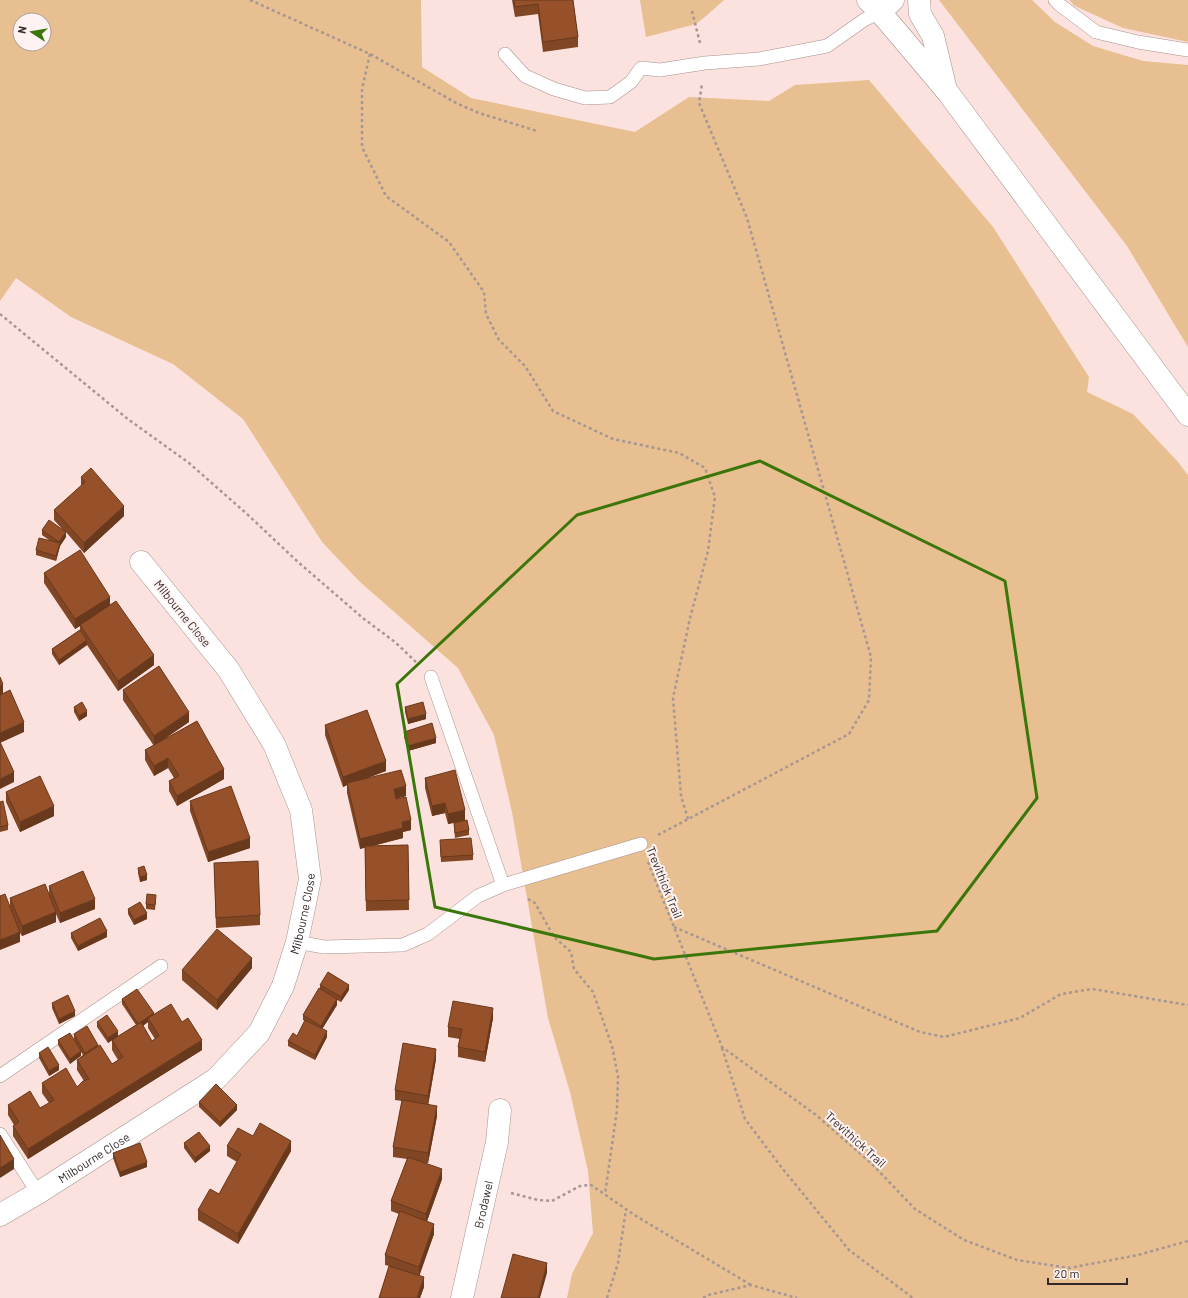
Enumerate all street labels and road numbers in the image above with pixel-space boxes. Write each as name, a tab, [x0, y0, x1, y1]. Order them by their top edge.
street label: Milbourne Close	[152, 577, 214, 649]
street label: Trevithick Trail	[644, 844, 686, 920]
street label: Milbourne Close	[287, 873, 317, 956]
street label: Trevithick Trail	[823, 1108, 889, 1170]
street label: Milbourne Close	[55, 1129, 132, 1185]
street label: Brodawel	[471, 1179, 495, 1230]

